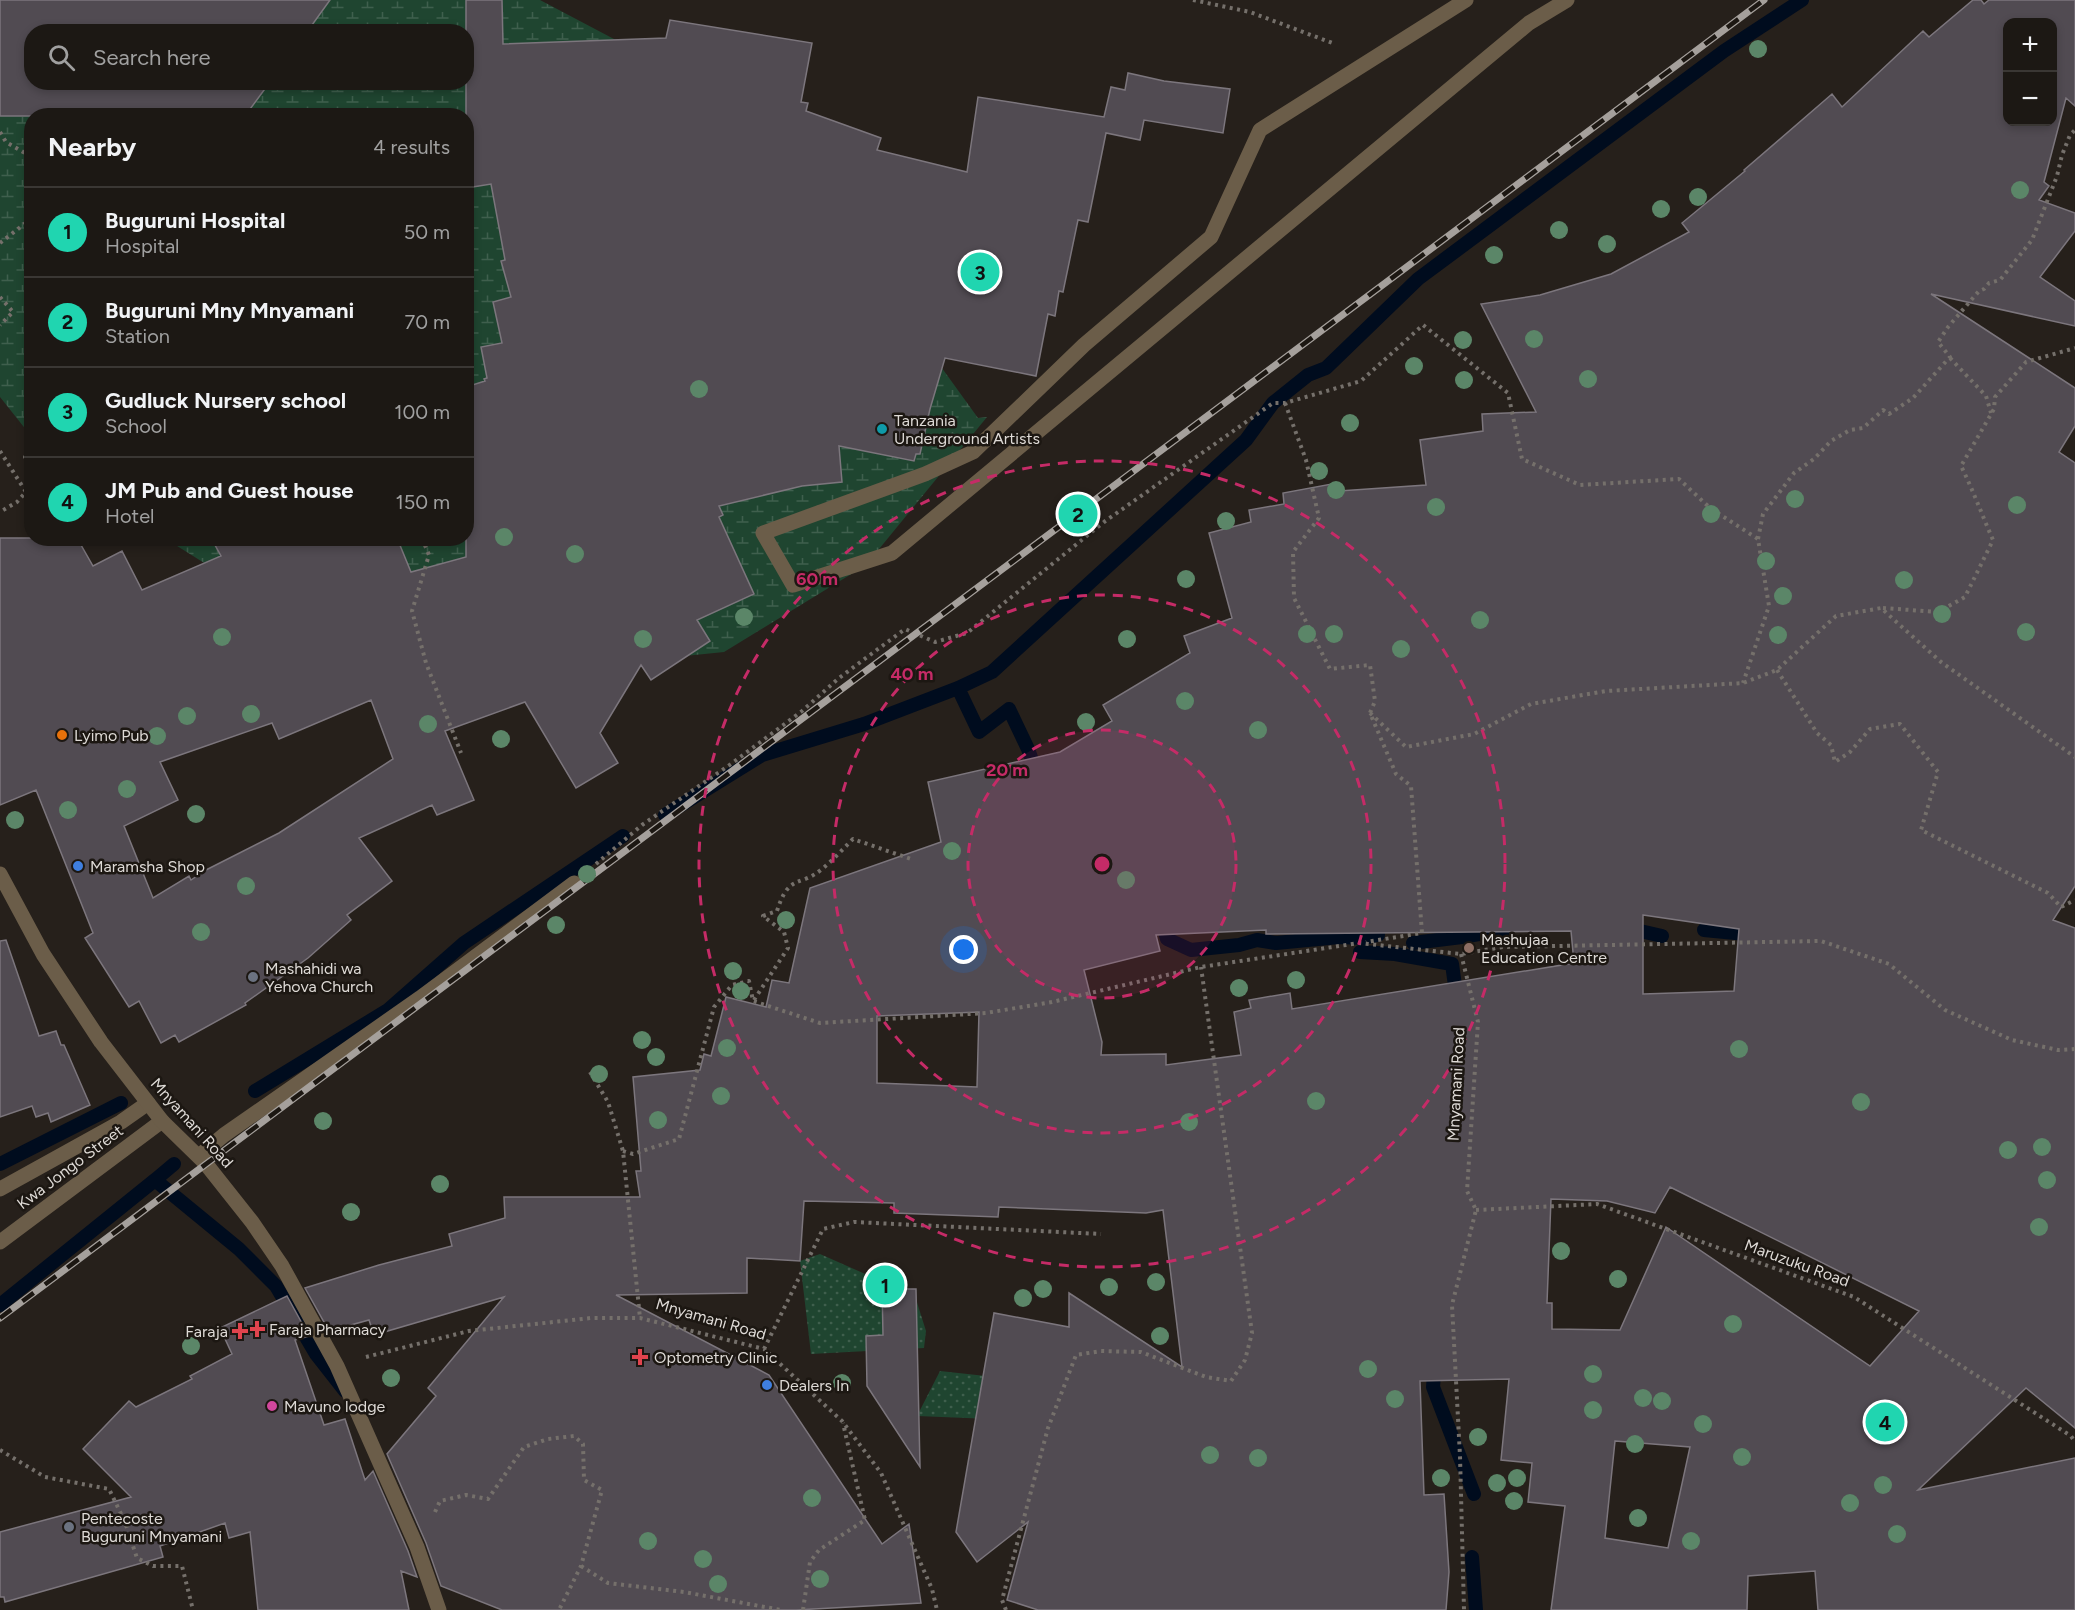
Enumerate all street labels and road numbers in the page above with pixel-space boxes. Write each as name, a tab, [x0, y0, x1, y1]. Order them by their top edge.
street label: Mnyamani Road	[1444, 1027, 1468, 1141]
street label: Mnyamani Road	[147, 1074, 237, 1172]
street label: Kwa Jongo Street	[13, 1121, 127, 1213]
street label: Maruzuku Road	[1742, 1235, 1852, 1291]
street label: Mnyamani Road	[654, 1294, 768, 1344]

